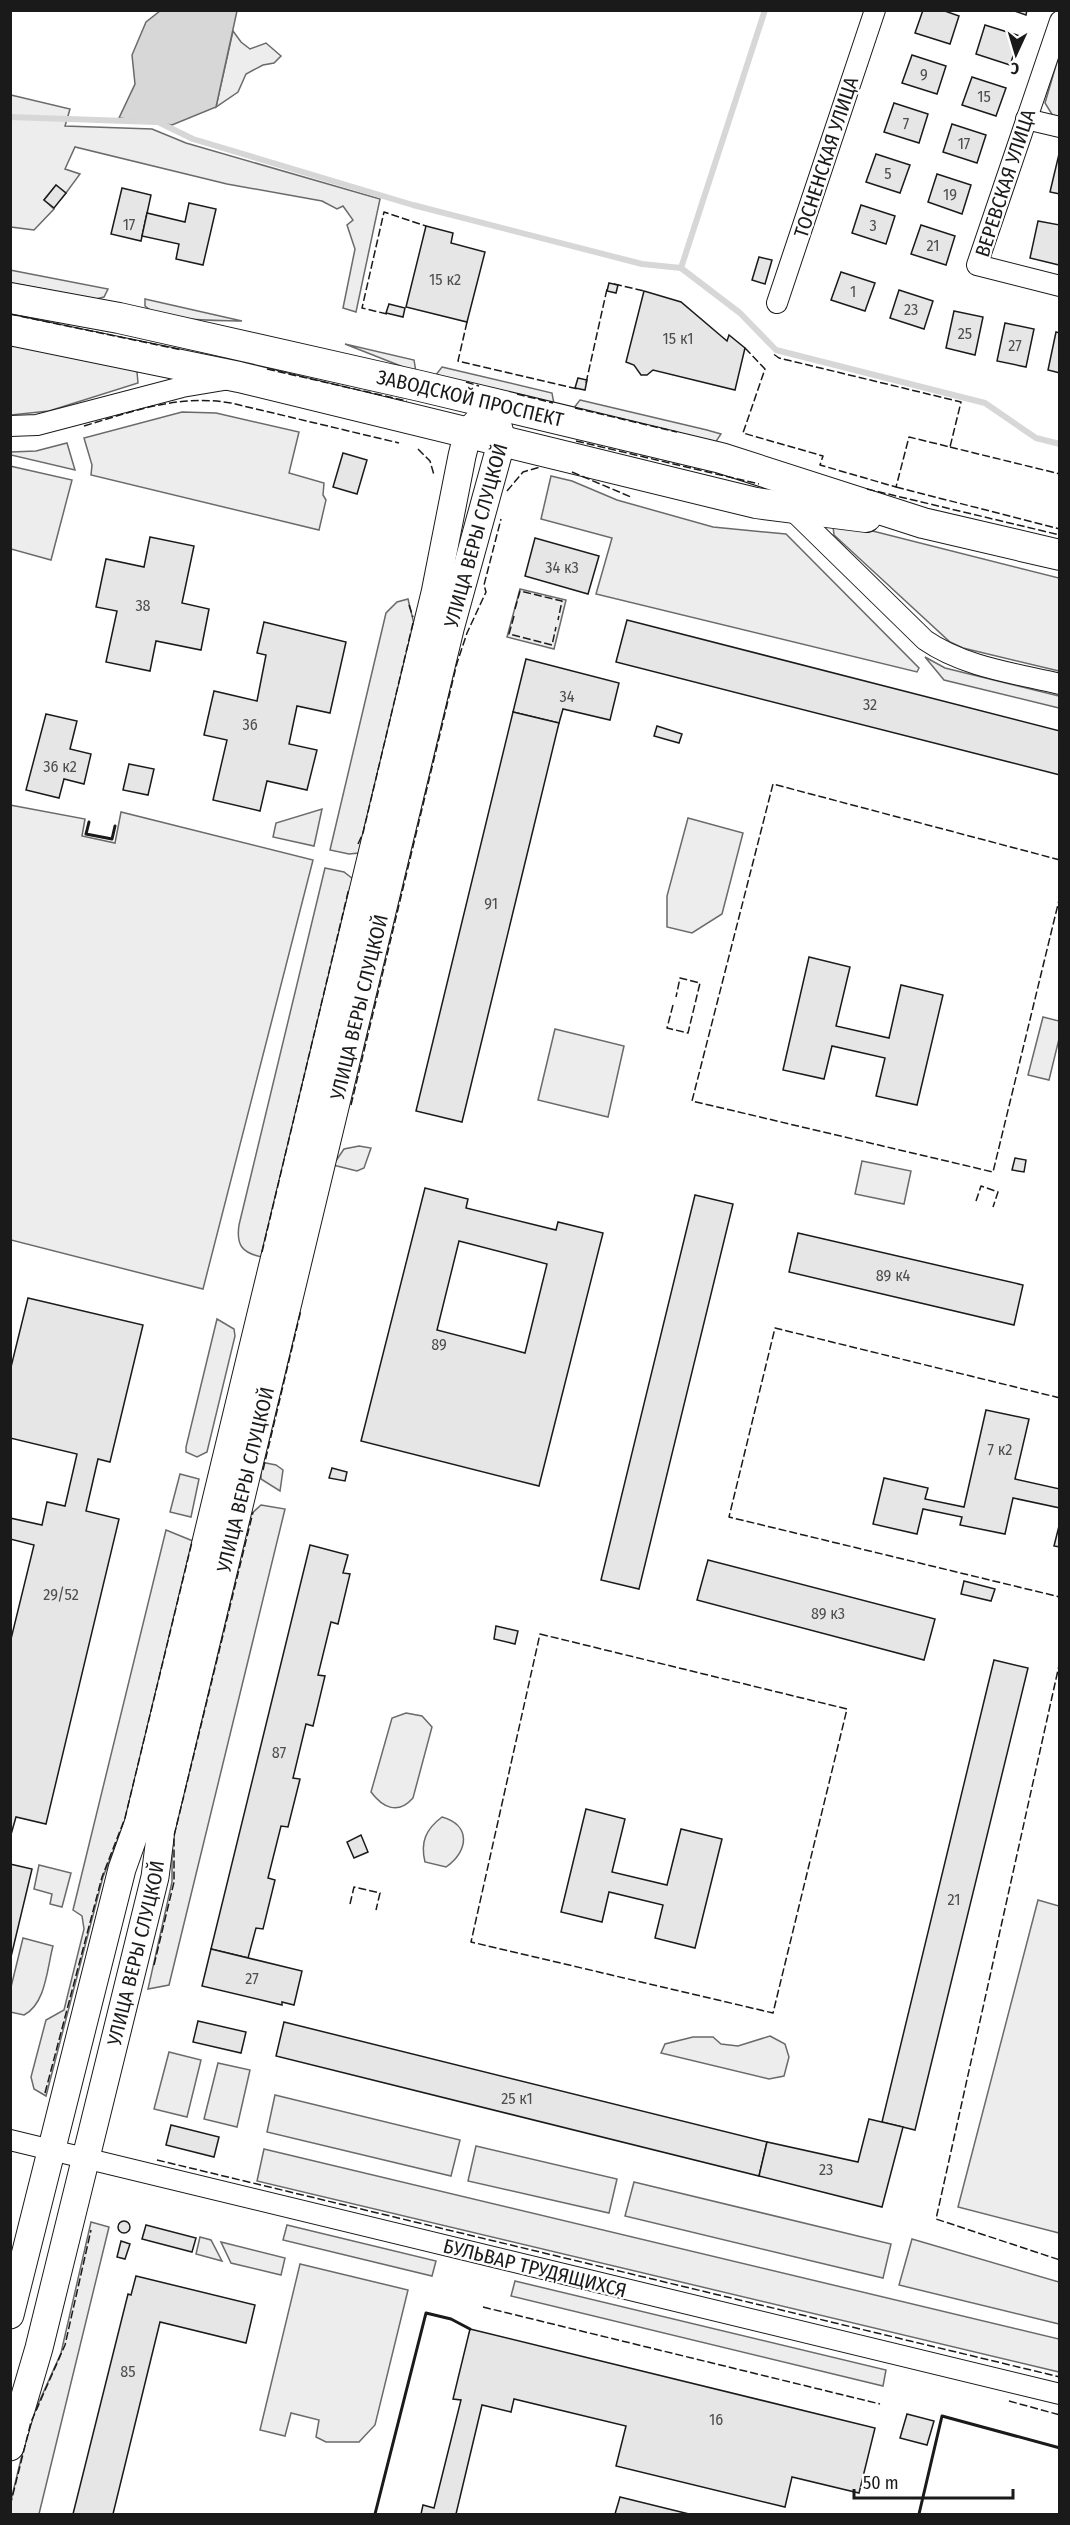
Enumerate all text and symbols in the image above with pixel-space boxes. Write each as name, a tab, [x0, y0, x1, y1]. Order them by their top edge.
north arrow	[986, 24, 1046, 84]
text: С	[1010, 59, 1020, 78]
house number: 9	[920, 65, 928, 84]
street label: ТОСНЕНСКАЯ УЛИЦА	[789, 73, 863, 240]
house number: 15	[977, 87, 991, 106]
street label: ВЕРЕВСКАЯ УЛИЦА	[970, 106, 1040, 260]
house number: 7	[903, 114, 910, 133]
house number: 17	[958, 134, 971, 153]
house number: 5	[884, 164, 892, 183]
house number: 19	[943, 185, 957, 204]
house number: 17	[123, 215, 136, 234]
house number: 3	[869, 216, 877, 235]
house number: 21	[927, 236, 939, 255]
house number: 15 к2	[429, 270, 461, 289]
house number: 1	[850, 282, 856, 301]
house number: 23	[904, 300, 918, 319]
house number: 25	[958, 324, 972, 343]
house number: 15 к1	[663, 329, 693, 348]
house number: 27	[1008, 336, 1022, 355]
street label: ЗАВОДСКОЙ ПРОСПЕКТ	[375, 365, 567, 432]
street label: УЛИЦА ВЕРЫ СЛУЦКОЙ	[439, 441, 512, 631]
house number: 34 к3	[545, 558, 579, 577]
house number: 38	[135, 596, 151, 615]
house number: 34	[560, 687, 575, 706]
house number: 32	[863, 695, 877, 714]
house number: 36	[242, 715, 258, 734]
house number: 36 к2	[43, 757, 77, 776]
house number: 91	[484, 894, 498, 913]
street label: УЛИЦА ВЕРЫ СЛУЦКОЙ	[325, 912, 393, 1103]
house number: 89 к4	[876, 1266, 910, 1285]
house number: 89	[431, 1335, 447, 1354]
street label: УЛИЦА ВЕРЫ СЛУЦКОЙ	[211, 1385, 279, 1576]
house number: 7 к2	[988, 1440, 1012, 1459]
house number: 29/52	[43, 1585, 79, 1604]
house number: 89 к3	[811, 1604, 845, 1623]
house number: 87	[272, 1743, 287, 1762]
street label: УЛИЦА ВЕРЫ СЛУЦКОЙ	[102, 1859, 169, 2049]
house number: 21	[948, 1890, 960, 1909]
house number: 27	[245, 1969, 259, 1988]
house number: 25 к1	[501, 2089, 533, 2108]
house number: 23	[819, 2160, 833, 2179]
street label: БУЛЬВАР ТРУДЯЩИХСЯ	[441, 2234, 629, 2302]
house number: 85	[120, 2362, 136, 2381]
house number: 16	[709, 2410, 723, 2429]
scale bar	[854, 2462, 1013, 2500]
text: 50 m	[863, 2472, 899, 2494]

